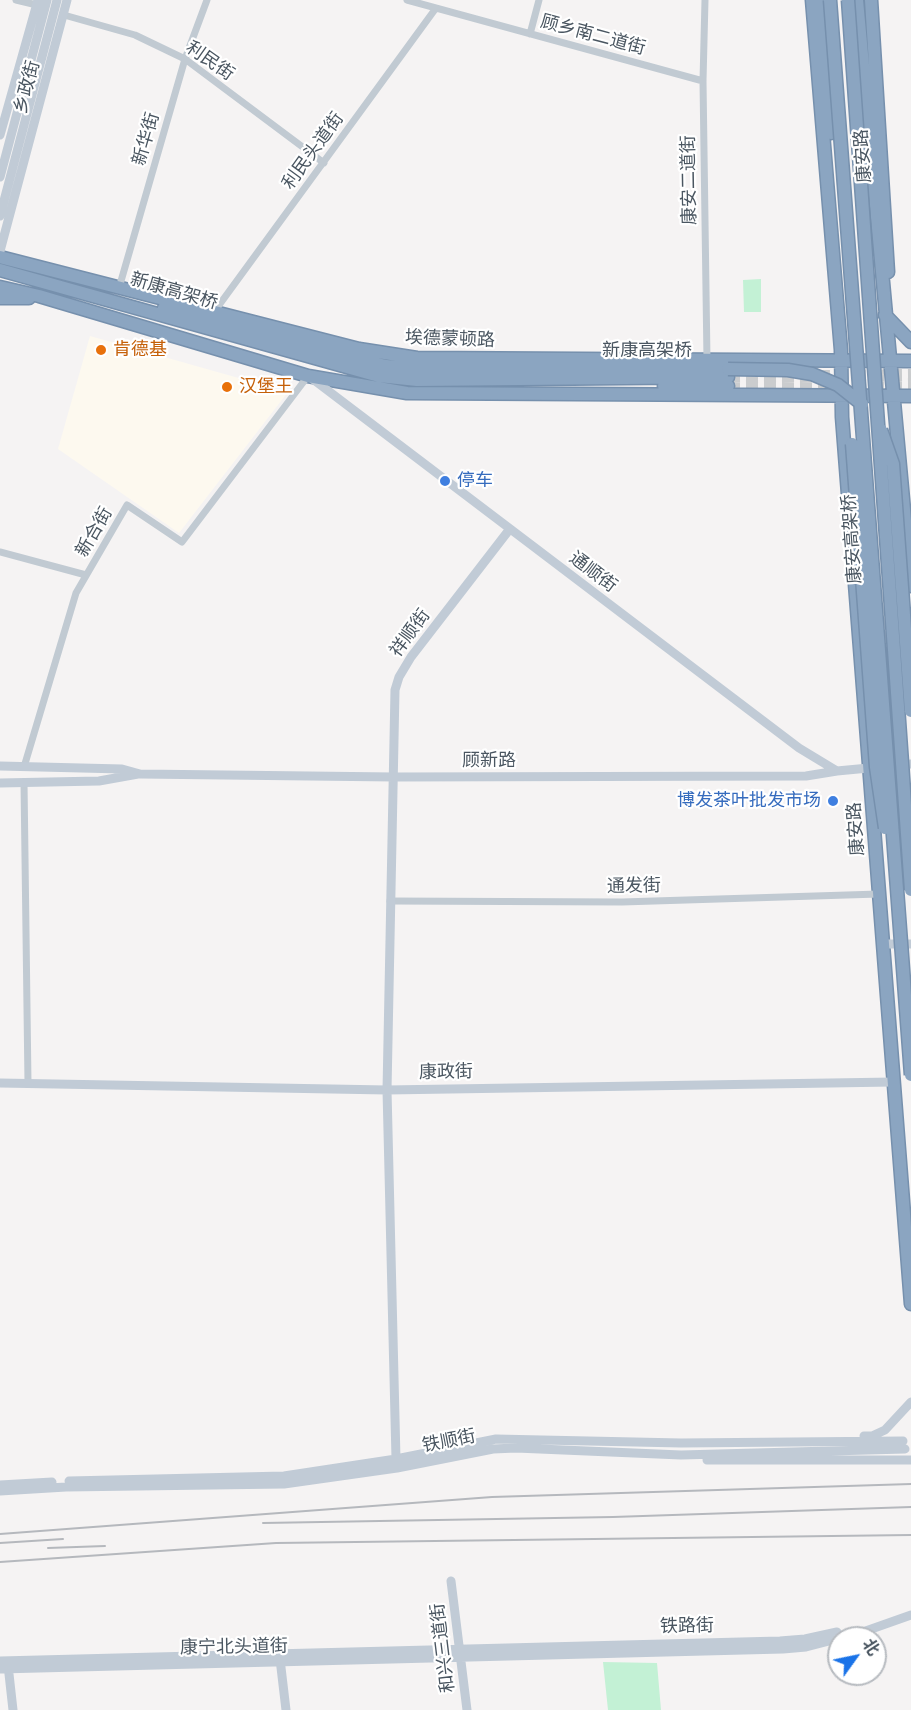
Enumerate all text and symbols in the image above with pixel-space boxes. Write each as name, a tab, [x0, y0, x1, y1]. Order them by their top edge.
street label: 顾乡南二道街	[538, 11, 648, 59]
street label: 利民街	[182, 37, 238, 85]
street label: 乡政街	[10, 58, 44, 116]
street label: 利民头道街	[278, 108, 348, 194]
street label: 新华街	[128, 110, 164, 168]
street label: 康安路	[850, 128, 876, 184]
street label: 康安二道街	[677, 135, 701, 225]
street label: 新康高架桥	[128, 268, 220, 314]
street label: 埃德蒙顿路	[405, 327, 495, 351]
place label: 肯德基	[113, 339, 167, 361]
street label: 新康高架桥	[602, 340, 692, 362]
marker: 肯德基	[94, 343, 108, 357]
place label: 汉堡王	[239, 376, 293, 398]
marker: 汉堡王	[220, 380, 234, 394]
place label: 停车	[457, 470, 493, 492]
marker: 停车	[438, 474, 452, 488]
street label: 康安高架桥	[838, 493, 866, 585]
street label: 新合街	[71, 503, 117, 561]
street label: 通顺街	[565, 547, 621, 597]
street label: 祥顺街	[385, 605, 435, 661]
street label: 顾新路	[462, 750, 516, 772]
place label: 博发茶叶批发市场	[677, 790, 821, 812]
marker: 博发茶叶批发市场	[826, 794, 840, 808]
street label: 康安路	[843, 801, 869, 857]
street label: 通发街	[607, 875, 661, 897]
street label: 康政街	[419, 1061, 473, 1083]
street label: 铁顺街	[420, 1425, 478, 1457]
street label: 和兴三道街	[427, 1602, 459, 1694]
street label: 铁路街	[660, 1615, 714, 1637]
north arrow	[827, 1626, 887, 1686]
street label: 康宁北头道街	[180, 1635, 288, 1659]
text: 北	[859, 1636, 881, 1658]

